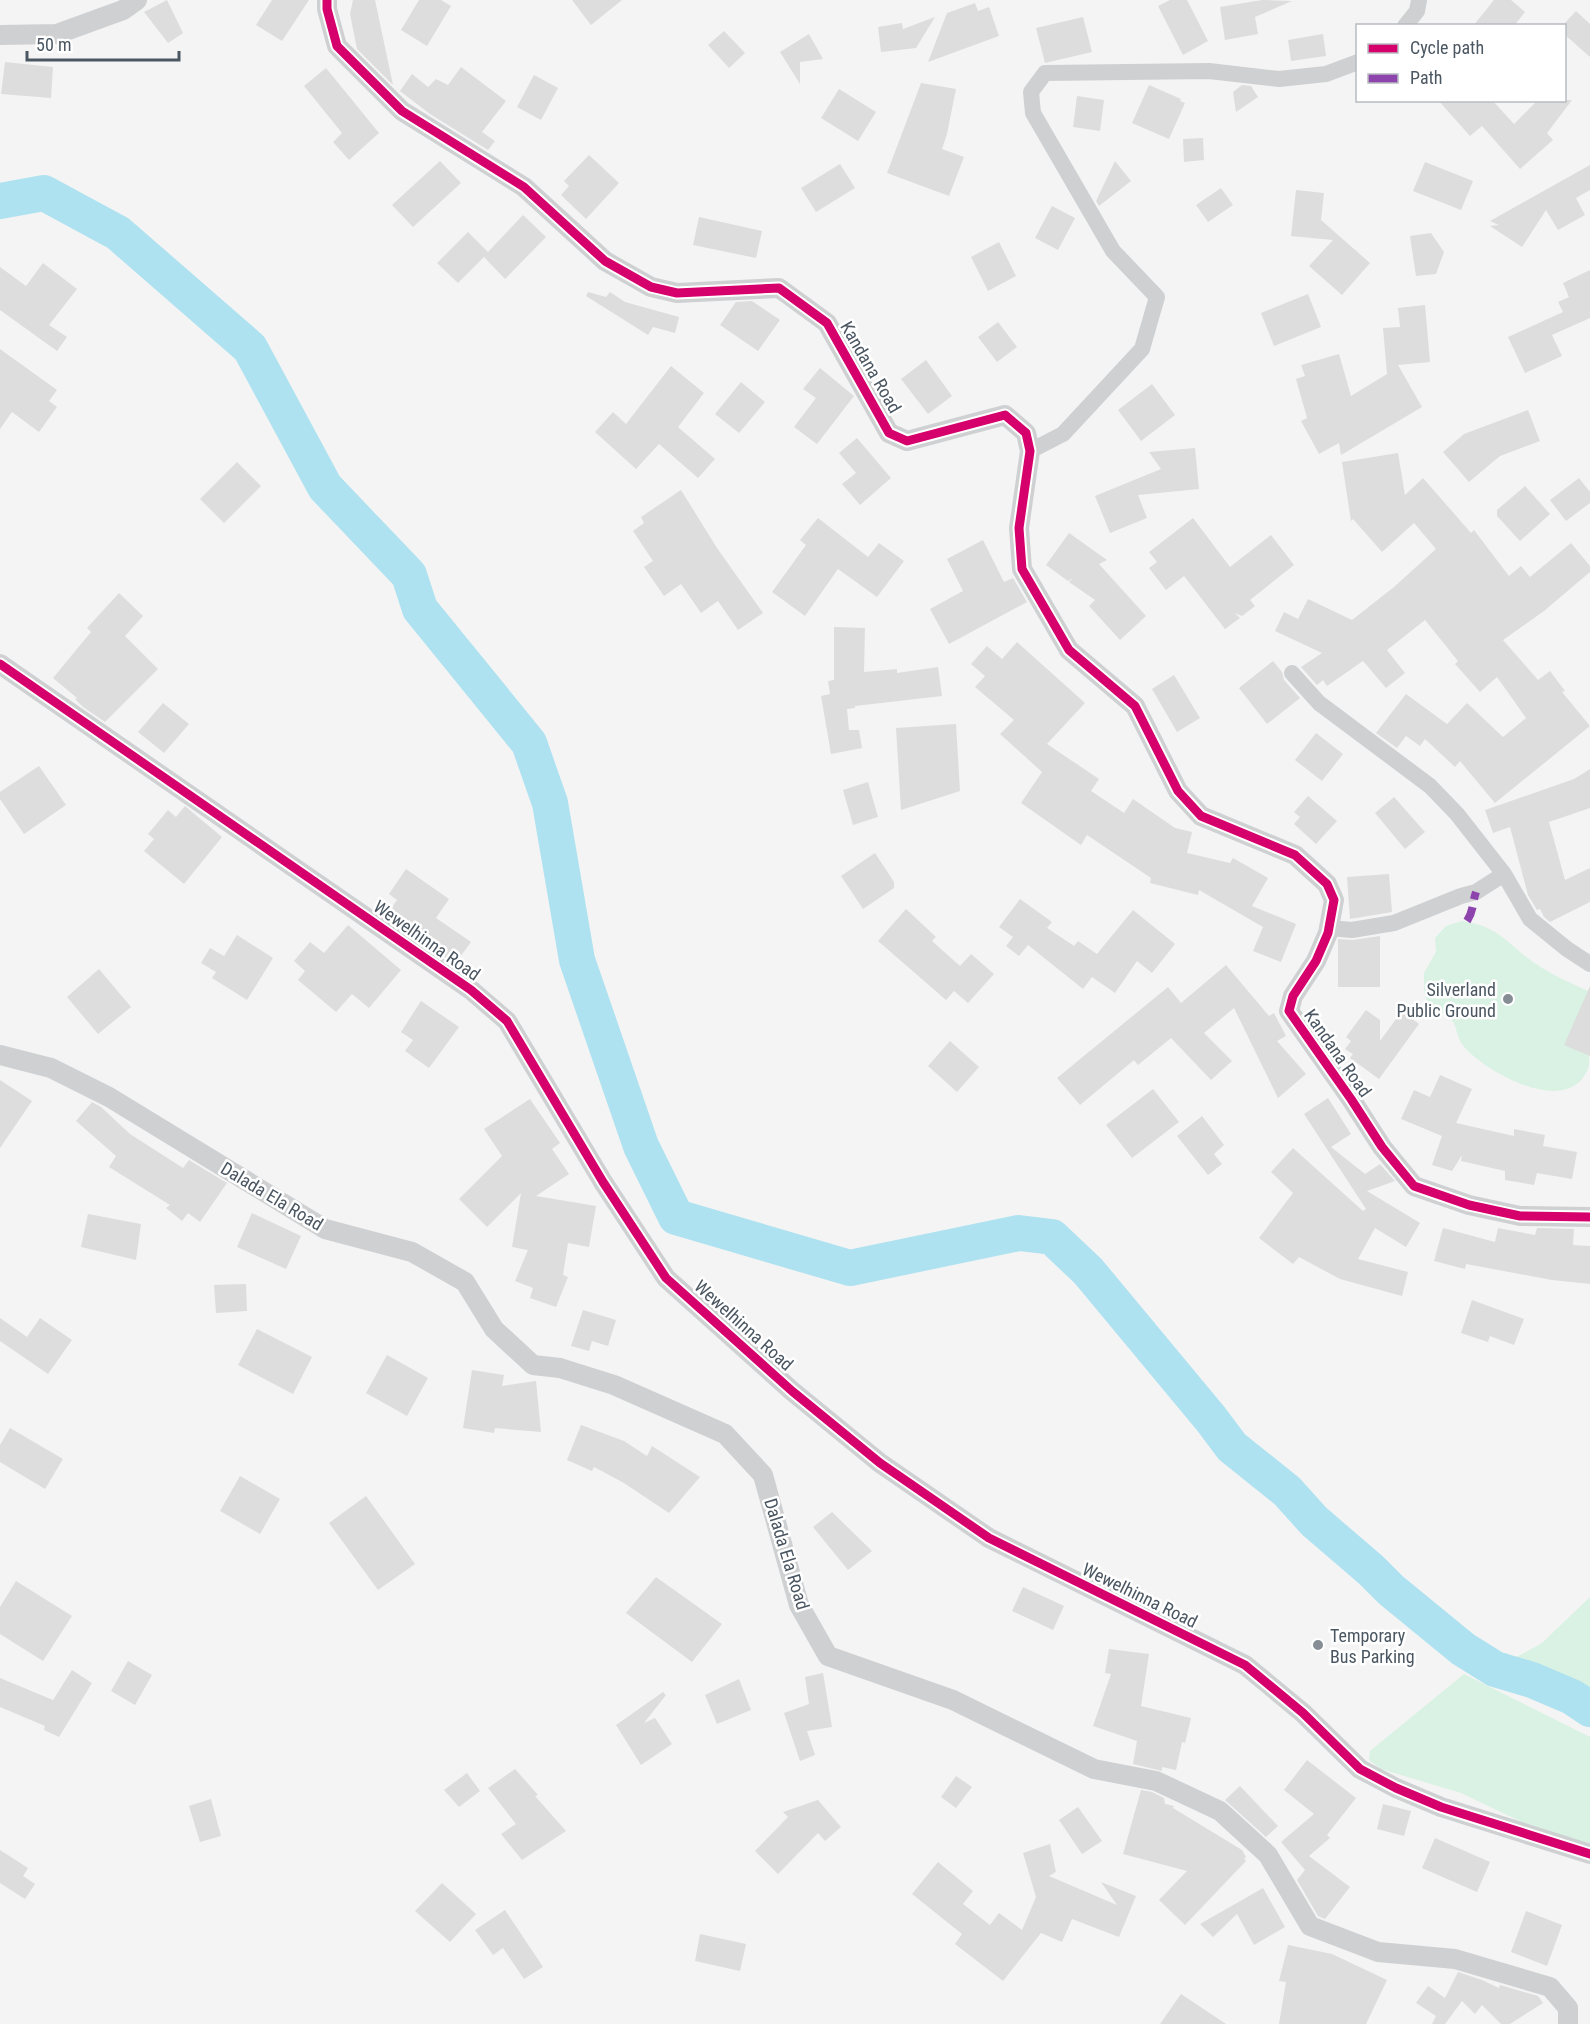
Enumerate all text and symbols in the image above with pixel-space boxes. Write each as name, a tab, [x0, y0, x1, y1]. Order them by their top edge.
scale bar	[27, 24, 178, 62]
legend	[1356, 24, 1566, 102]
text: 50 m	[36, 34, 71, 55]
text: Cycle path	[1410, 37, 1484, 58]
text: Path	[1410, 67, 1443, 88]
street label: Kandana Road	[836, 317, 906, 417]
street label: Wewelhinna Road	[370, 895, 484, 985]
place label: Silverland Public Ground	[1396, 979, 1496, 1021]
marker: Silverland Public Ground	[1501, 992, 1515, 1006]
street label: Kandana Road	[1300, 1005, 1376, 1101]
street label: Dalada Ela Road	[217, 1157, 327, 1235]
street label: Wewelhinna Road	[690, 1275, 798, 1375]
street label: Dalada Ela Road	[760, 1496, 814, 1612]
street label: Wewelhinna Road	[1079, 1558, 1201, 1632]
place label: Temporary Bus Parking	[1330, 1625, 1415, 1667]
marker: Temporary Bus Parking	[1311, 1638, 1325, 1652]

